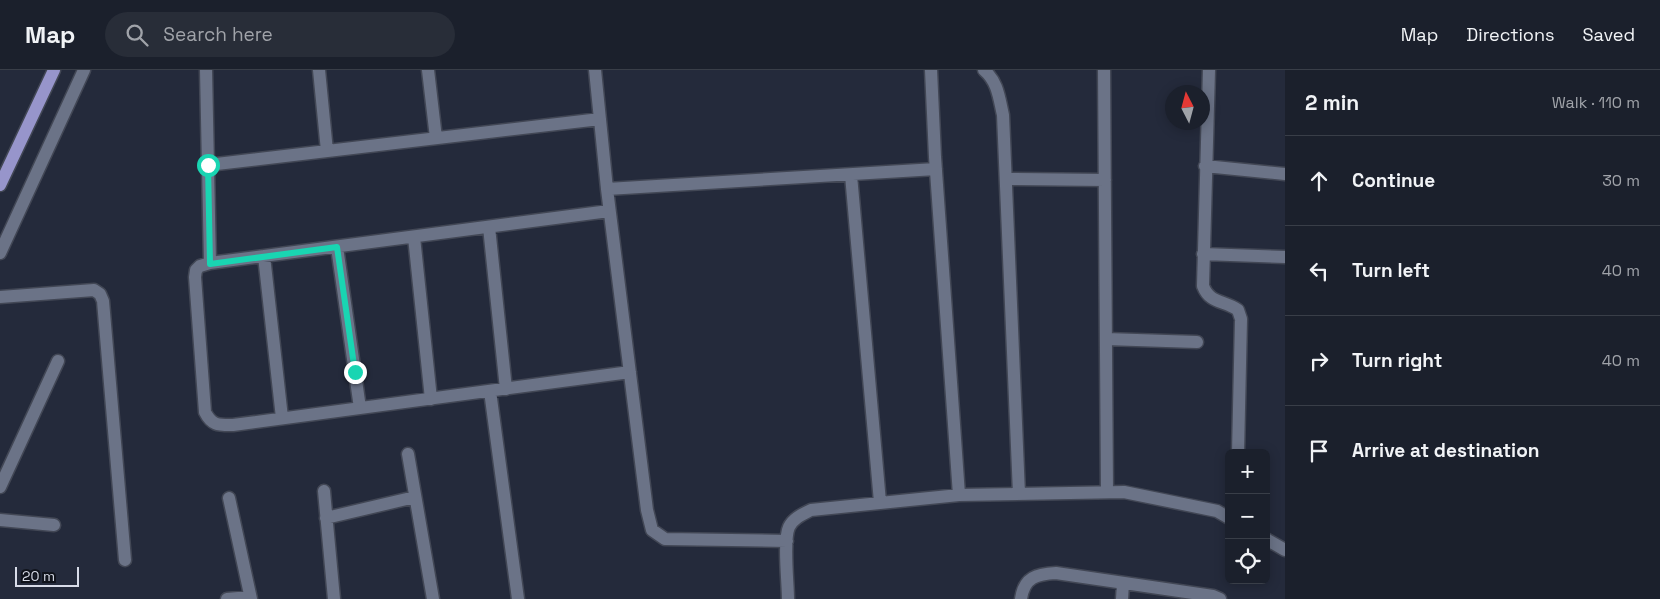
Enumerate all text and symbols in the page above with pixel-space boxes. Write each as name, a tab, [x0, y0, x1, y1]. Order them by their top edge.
search box	[105, 12, 455, 57]
text: Map	[25, 19, 75, 50]
icon: search	[123, 21, 151, 49]
text: Search here	[163, 22, 273, 47]
text: Map	[1401, 23, 1438, 46]
text: Directions	[1466, 23, 1555, 46]
text: Saved	[1583, 23, 1635, 46]
north arrow	[1165, 85, 1210, 130]
text: 2 min	[1305, 89, 1359, 116]
text: Walk · 110 m	[1552, 92, 1640, 113]
route start	[197, 154, 220, 177]
icon: ahead	[1305, 167, 1333, 195]
text: Continue	[1352, 168, 1435, 193]
text: 30 m	[1602, 170, 1640, 191]
icon: left	[1305, 257, 1333, 285]
text: Turn left	[1352, 258, 1430, 283]
text: 40 m	[1602, 260, 1640, 281]
icon: right	[1305, 347, 1333, 375]
text: Turn right	[1352, 348, 1442, 373]
text: 40 m	[1602, 350, 1640, 371]
route end	[344, 361, 367, 384]
icon: arrive	[1305, 437, 1333, 465]
text: Arrive at destination	[1352, 438, 1540, 463]
map controls	[1225, 449, 1270, 584]
button: +	[1225, 449, 1270, 494]
button: −	[1225, 494, 1270, 539]
button: locate	[1225, 539, 1270, 584]
scale bar	[15, 564, 79, 587]
text: 20 m	[22, 567, 55, 585]

